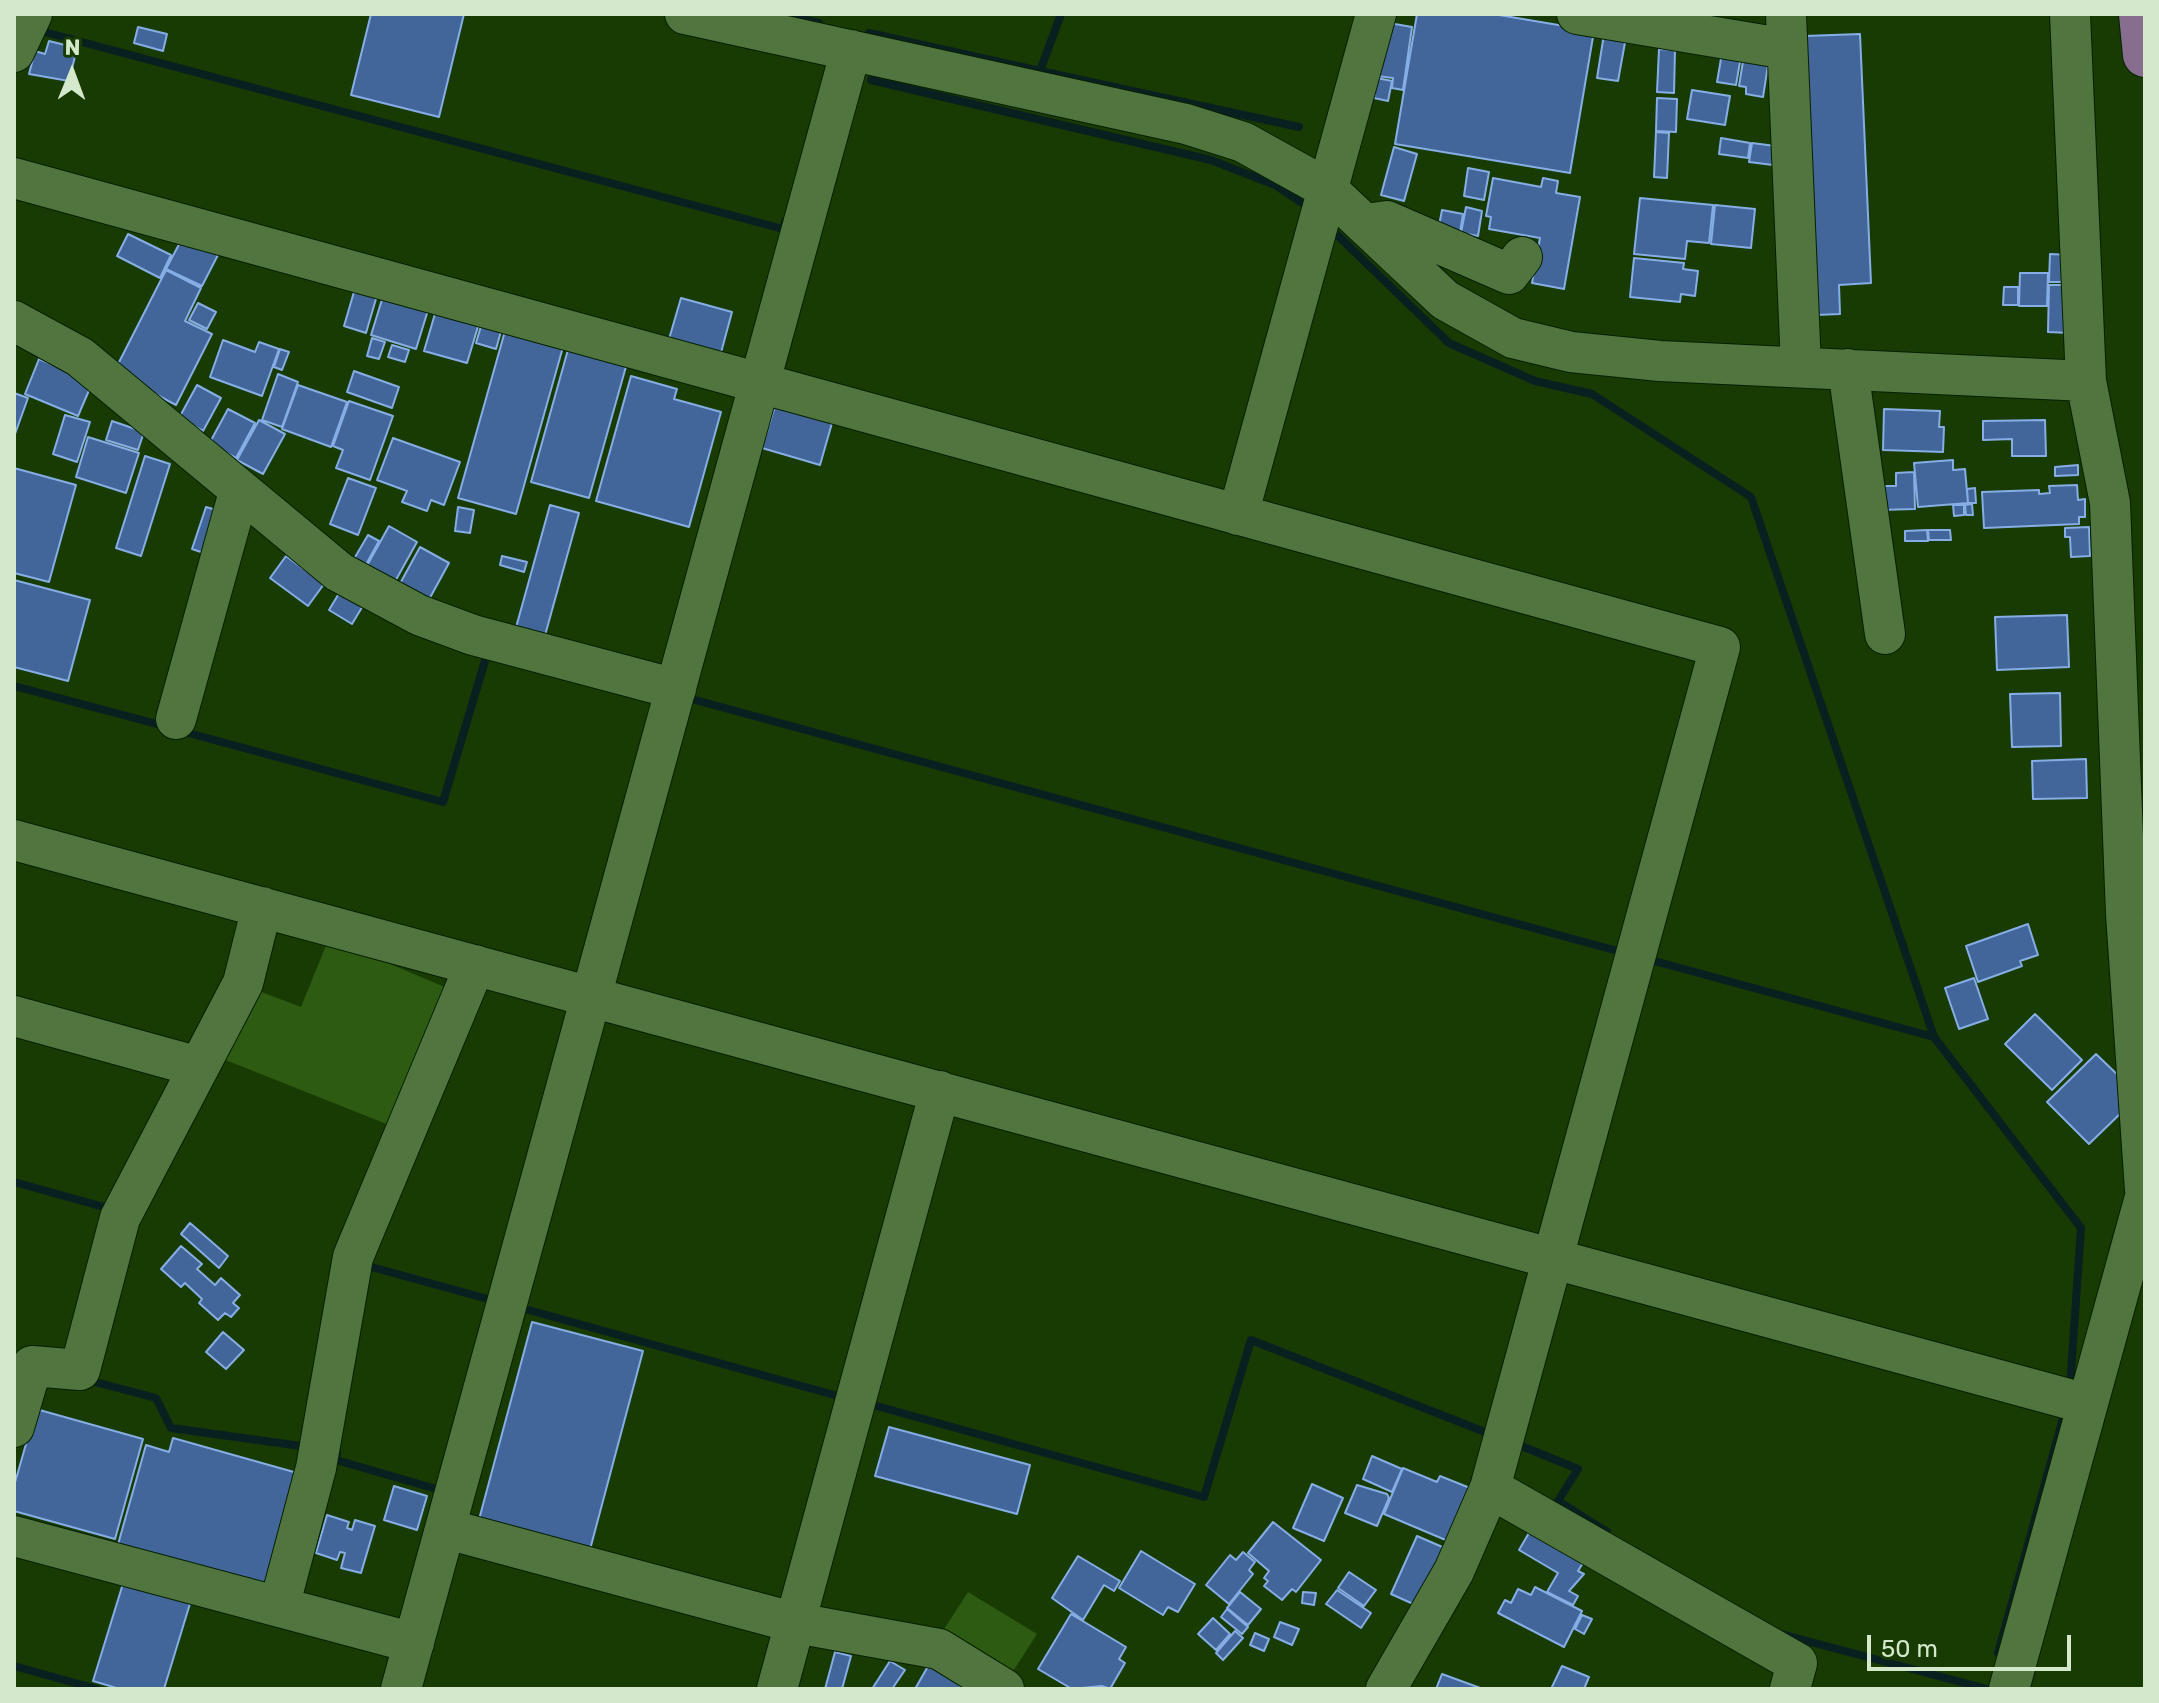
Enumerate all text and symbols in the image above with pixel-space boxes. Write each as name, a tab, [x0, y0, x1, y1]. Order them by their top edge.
north arrow	[32, 32, 112, 112]
text: N	[64, 34, 81, 61]
scale bar	[1871, 1619, 2075, 1669]
text: 50 m	[1881, 1635, 1938, 1663]

